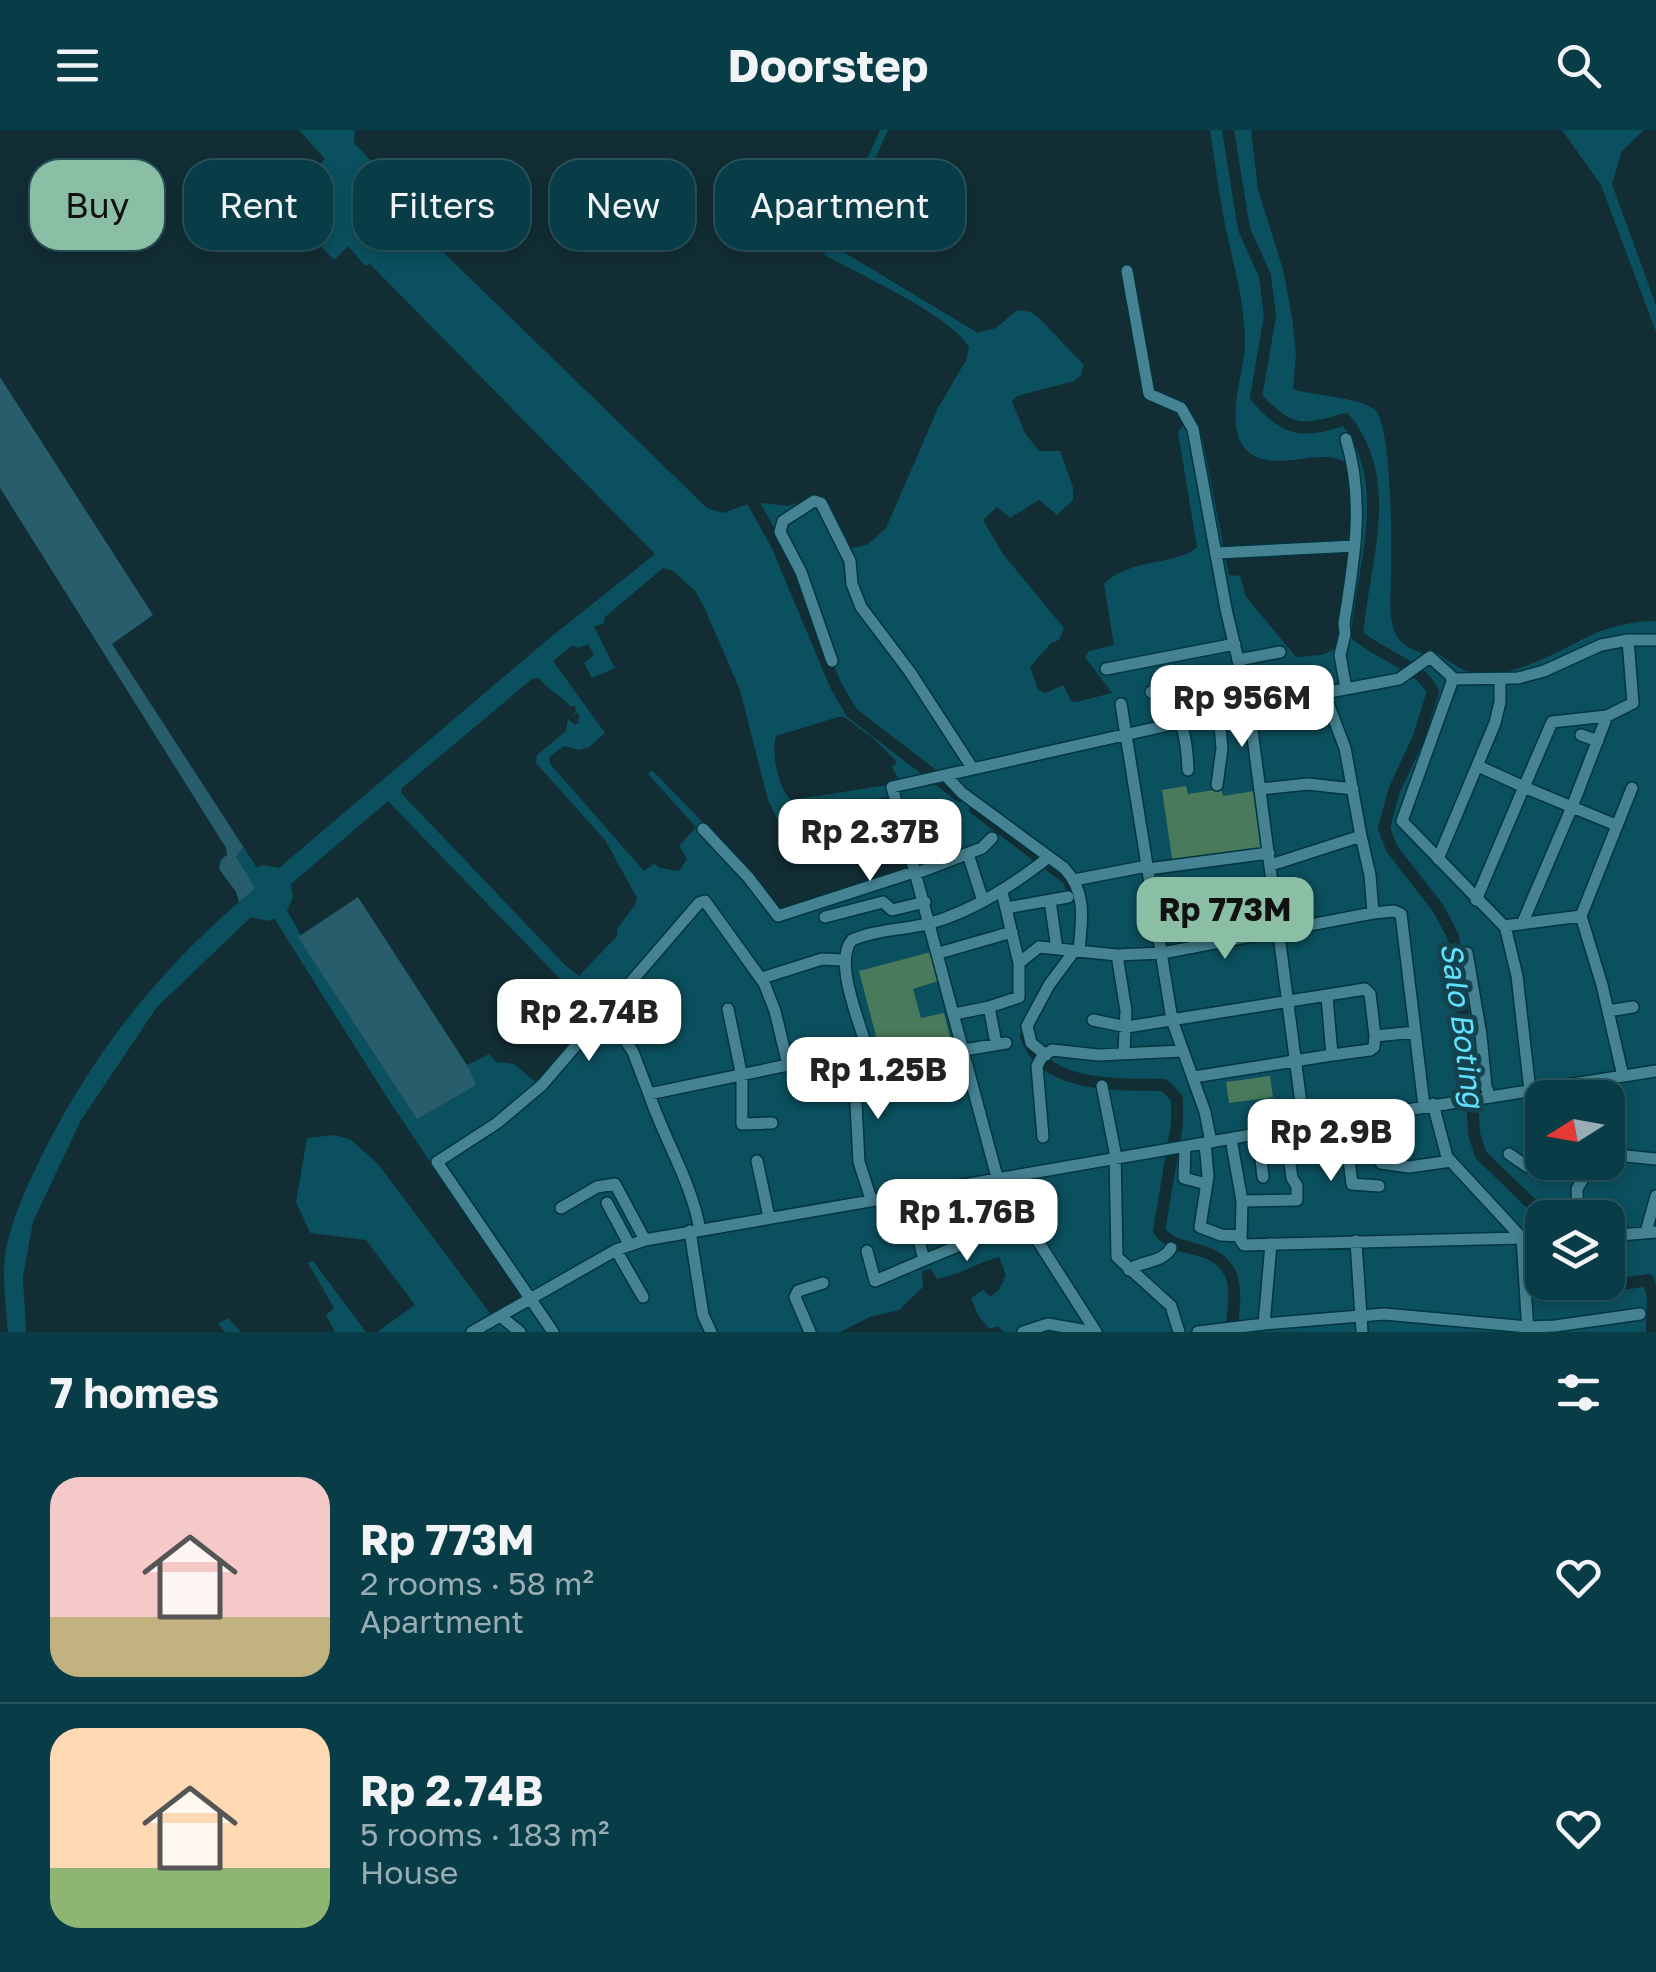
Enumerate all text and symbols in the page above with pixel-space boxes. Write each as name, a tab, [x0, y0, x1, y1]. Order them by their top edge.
icon: menu	[50, 38, 105, 93]
text: Doorstep	[728, 38, 928, 92]
icon: search	[1551, 38, 1606, 93]
chip: Buy	[30, 160, 164, 250]
chip: Rent	[184, 160, 333, 250]
chip: Filters	[353, 160, 530, 250]
chip: New	[550, 160, 695, 250]
chip: Apartment	[715, 160, 965, 250]
pin: Rp 956M	[1150, 665, 1334, 750]
text: Rp 956M	[1173, 678, 1311, 716]
pin: Rp 2.37B	[767, 799, 973, 884]
text: Rp 2.37B	[800, 812, 940, 850]
pin: Rp 773M	[1133, 877, 1317, 962]
text: Rp 773M	[1159, 890, 1291, 928]
water label: Salo Boting	[1434, 940, 1493, 1112]
pin: Rp 2.74B	[486, 979, 692, 1064]
text: Rp 2.74B	[519, 992, 659, 1030]
pin: Rp 1.25B	[775, 1037, 981, 1122]
text: Rp 1.25B	[809, 1050, 947, 1088]
north arrow	[1525, 1080, 1625, 1180]
map controls	[1525, 1080, 1625, 1300]
pin: Rp 2.9B	[1239, 1099, 1423, 1184]
text: Rp 2.9B	[1270, 1112, 1392, 1150]
pin: Rp 1.76B	[864, 1179, 1070, 1264]
text: Rp 1.76B	[899, 1192, 1035, 1230]
button: layers	[1525, 1200, 1625, 1300]
icon: filters	[1551, 1365, 1606, 1420]
text: 7 homes	[50, 1367, 219, 1417]
text: Rp 773M	[360, 1514, 534, 1564]
icon: home	[130, 1517, 250, 1637]
icon: heart	[1551, 1550, 1606, 1605]
text: 2 rooms · 58 m²	[360, 1564, 594, 1602]
text: Apartment	[360, 1602, 524, 1640]
text: Rp 2.74B	[360, 1765, 543, 1815]
icon: home	[130, 1768, 250, 1888]
icon: heart	[1551, 1801, 1606, 1856]
text: 5 rooms · 183 m²	[360, 1815, 610, 1853]
text: House	[360, 1853, 458, 1891]

